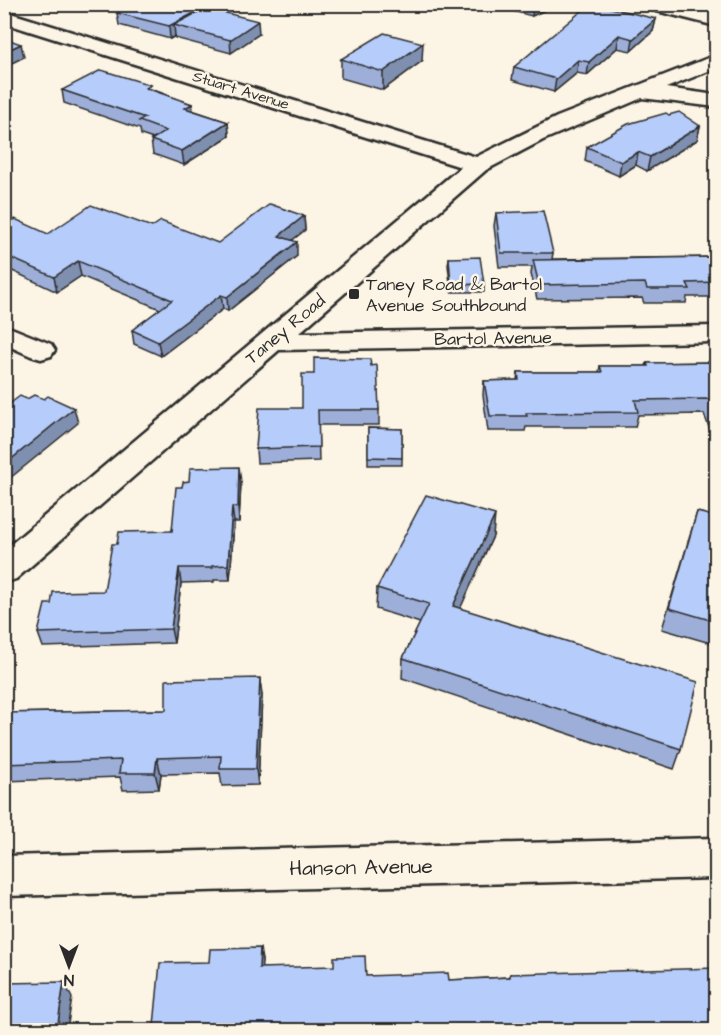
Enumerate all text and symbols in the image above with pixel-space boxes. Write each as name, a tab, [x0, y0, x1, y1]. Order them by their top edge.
street label: Stuart Avenue	[190, 66, 292, 115]
place label: Taney Road & Bartol Avenue Southbound	[366, 272, 542, 318]
marker: Taney Road & Bartol Avenue Southbound	[347, 287, 361, 301]
street label: Taney Road	[240, 288, 331, 371]
street label: Bartol Avenue	[434, 325, 552, 352]
street label: Hanson Avenue	[289, 852, 433, 883]
north arrow	[39, 936, 99, 996]
text: N	[64, 969, 74, 991]

